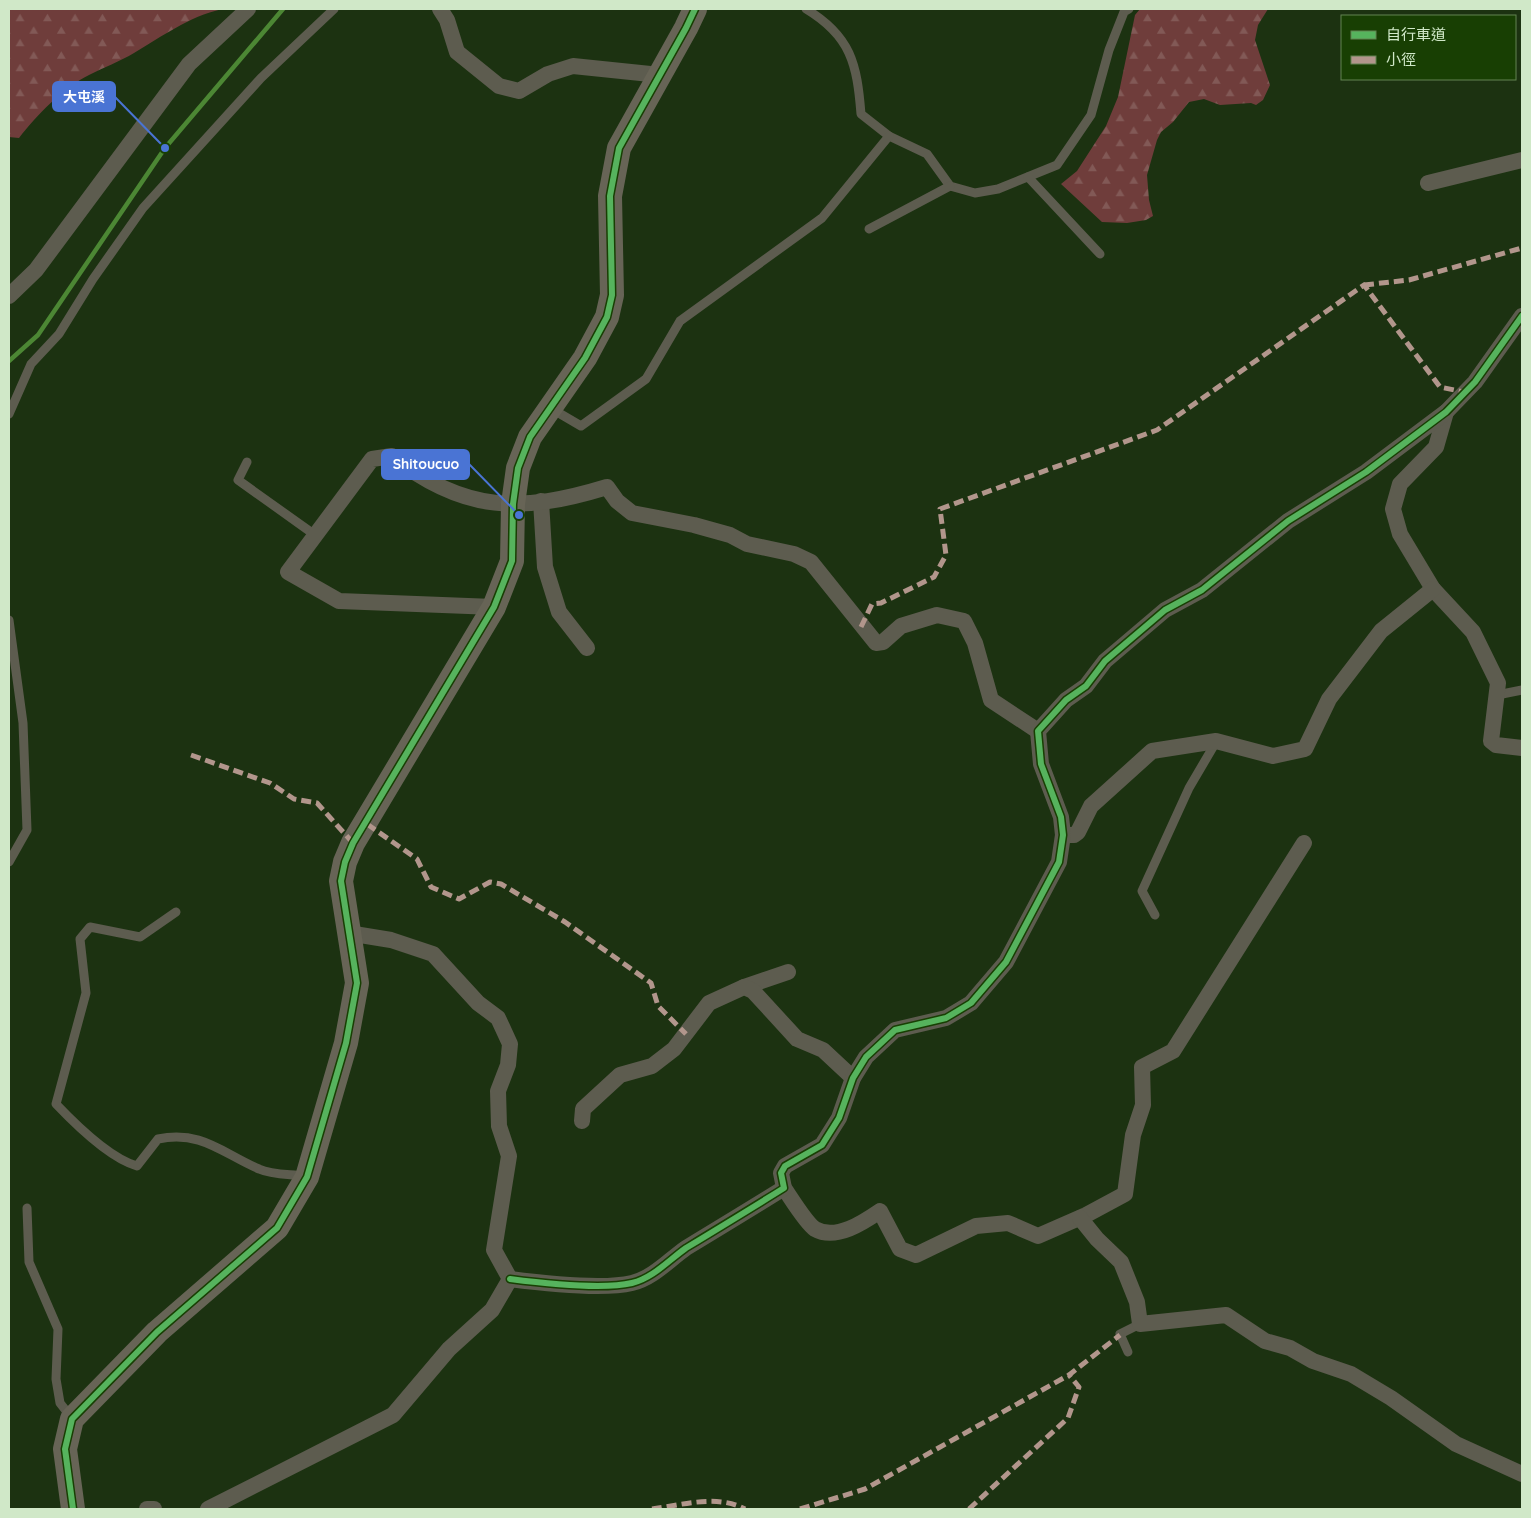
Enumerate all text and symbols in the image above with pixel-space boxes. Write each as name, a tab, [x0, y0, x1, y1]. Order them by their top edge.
legend	[1341, 15, 1516, 80]
text: 自行車道	[1386, 25, 1446, 44]
text: 小徑	[1386, 50, 1416, 69]
callout: 大屯溪	[53, 82, 115, 111]
text: 大屯溪	[63, 88, 105, 106]
callout: Shitoucuo	[382, 450, 469, 479]
text: Shitoucuo	[393, 455, 460, 473]

